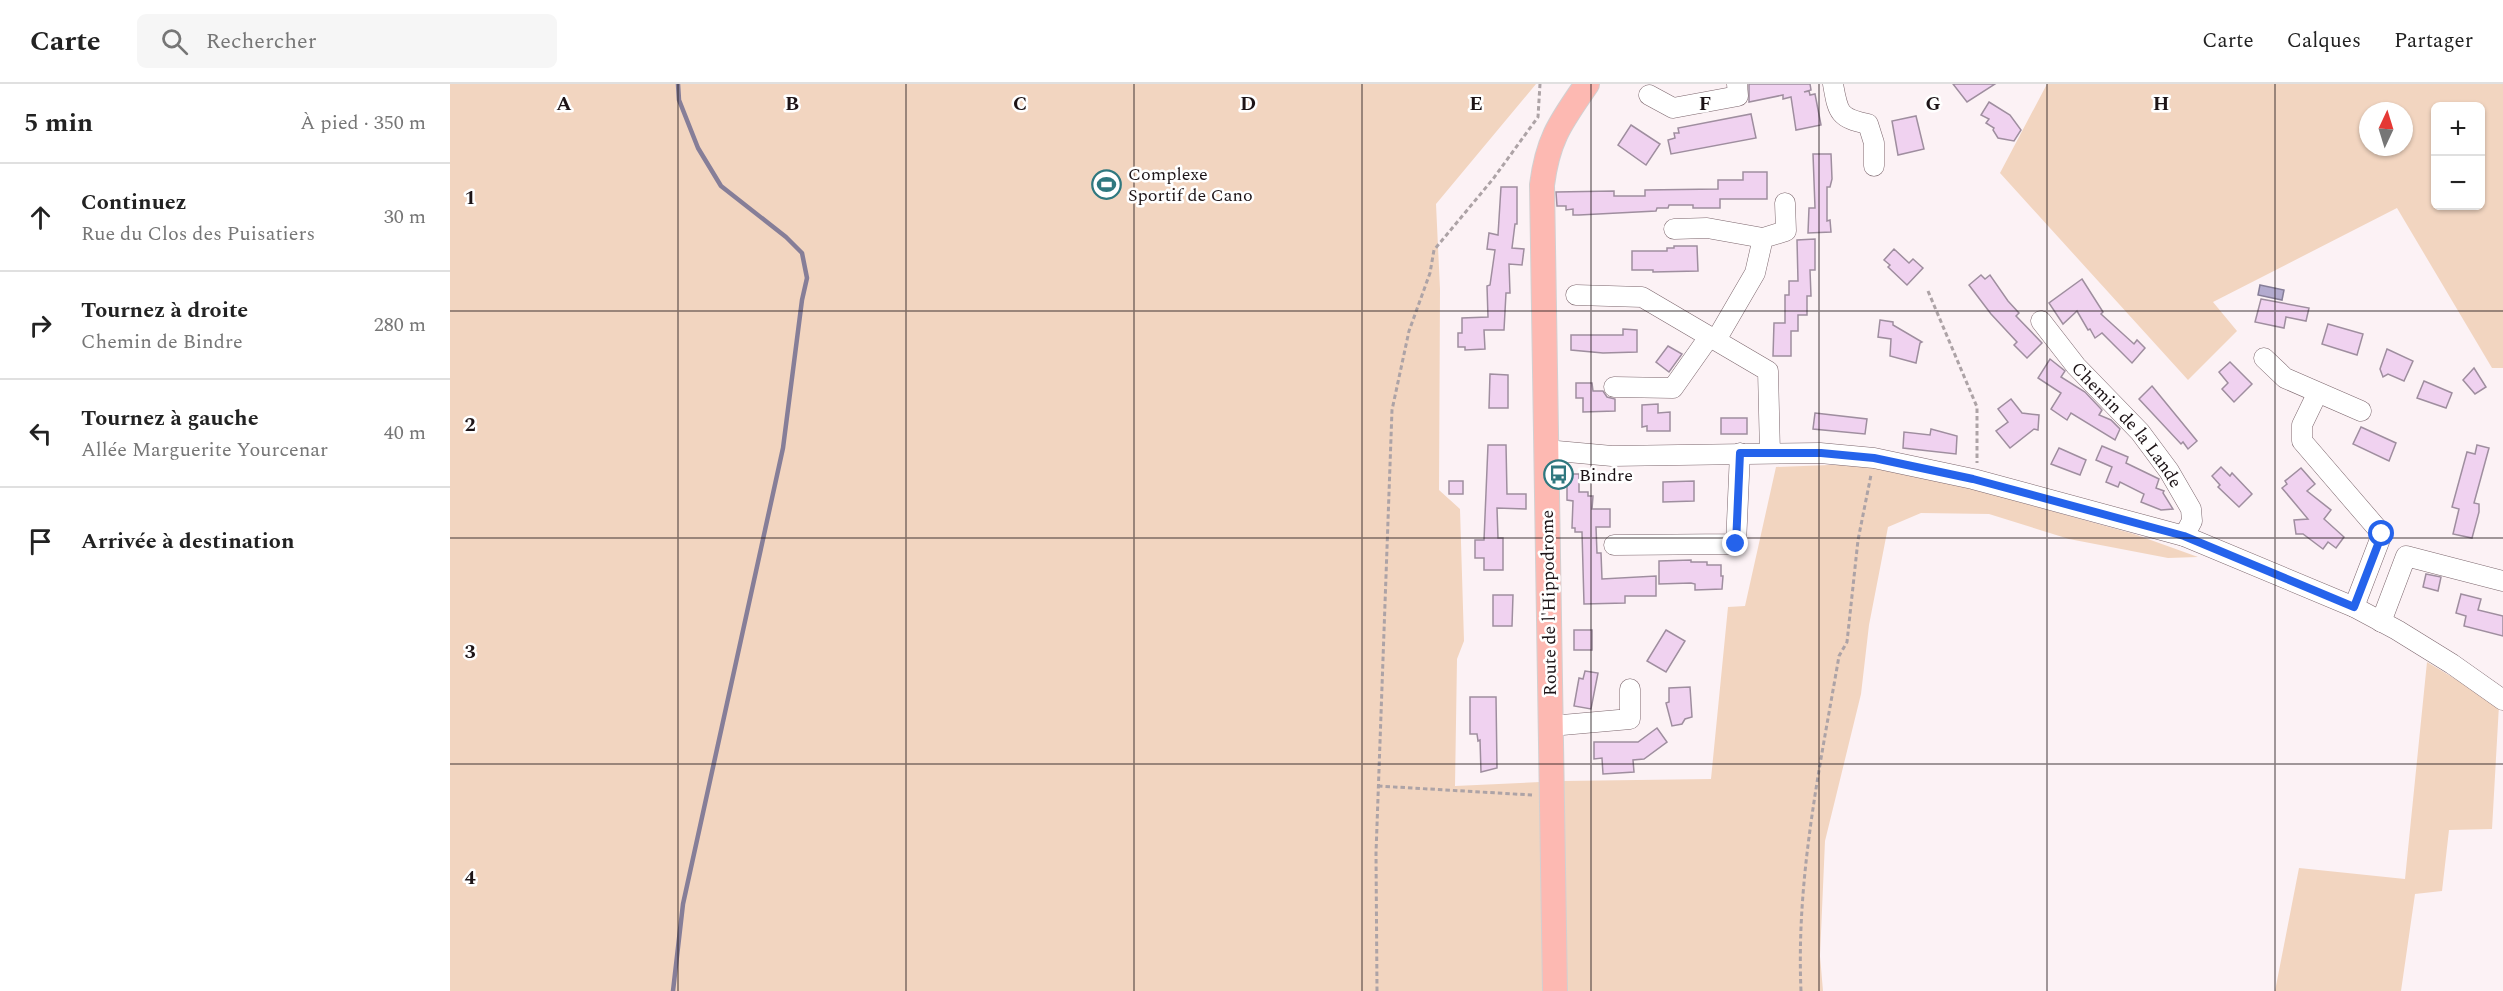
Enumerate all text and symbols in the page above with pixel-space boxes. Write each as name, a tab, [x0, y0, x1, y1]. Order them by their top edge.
search box	[137, 14, 557, 68]
text: Carte	[30, 20, 101, 63]
icon: search	[158, 25, 191, 58]
text: Rechercher	[206, 25, 316, 58]
text: Carte	[2202, 25, 2254, 57]
text: Calques	[2287, 25, 2361, 57]
text: Partager	[2394, 25, 2473, 57]
text: A	[556, 89, 572, 119]
text: B	[785, 89, 799, 119]
text: C	[1013, 89, 1027, 119]
text: D	[1240, 89, 1256, 119]
text: E	[1469, 89, 1483, 119]
text: F	[1699, 89, 1711, 119]
text: G	[1925, 89, 1941, 119]
text: H	[2153, 89, 2169, 119]
north arrow	[2359, 102, 2413, 156]
map controls	[2431, 102, 2485, 210]
button: +	[2431, 102, 2485, 156]
text: 5 min	[24, 103, 93, 143]
text: À pied · 350 m	[300, 108, 426, 138]
button: −	[2431, 156, 2485, 210]
place label: Complexe Sportif de Cano	[1128, 161, 1253, 209]
sports icon: Complexe Sportif de Cano	[1091, 168, 1123, 200]
text: 1	[464, 183, 476, 213]
text: Continuez	[81, 186, 187, 219]
icon: ahead	[24, 201, 57, 234]
text: 30 m	[384, 202, 426, 232]
text: Rue du Clos des Puisatiers	[81, 219, 315, 249]
text: Tournez à droite	[81, 294, 248, 327]
icon: right	[24, 309, 57, 342]
text: 280 m	[374, 310, 426, 340]
text: Chemin de Bindre	[81, 327, 243, 357]
street label: Chemin de la Lande	[2065, 355, 2189, 493]
text: Tournez à gauche	[81, 402, 259, 435]
text: 2	[464, 410, 476, 440]
icon: left	[24, 417, 57, 450]
text: 40 m	[384, 418, 426, 448]
text: Allée Marguerite Yourcenar	[81, 435, 328, 465]
bus stop icon: Bindre	[1542, 459, 1574, 491]
place label: Bindre	[1579, 462, 1633, 489]
street label: Route de l'Hippodrome	[1534, 510, 1564, 696]
route start	[2368, 520, 2394, 546]
icon: arrive	[24, 525, 57, 558]
text: Arrivée à destination	[81, 525, 295, 558]
route end	[1722, 530, 1748, 556]
text: 3	[464, 637, 476, 667]
text: 4	[464, 863, 476, 893]

